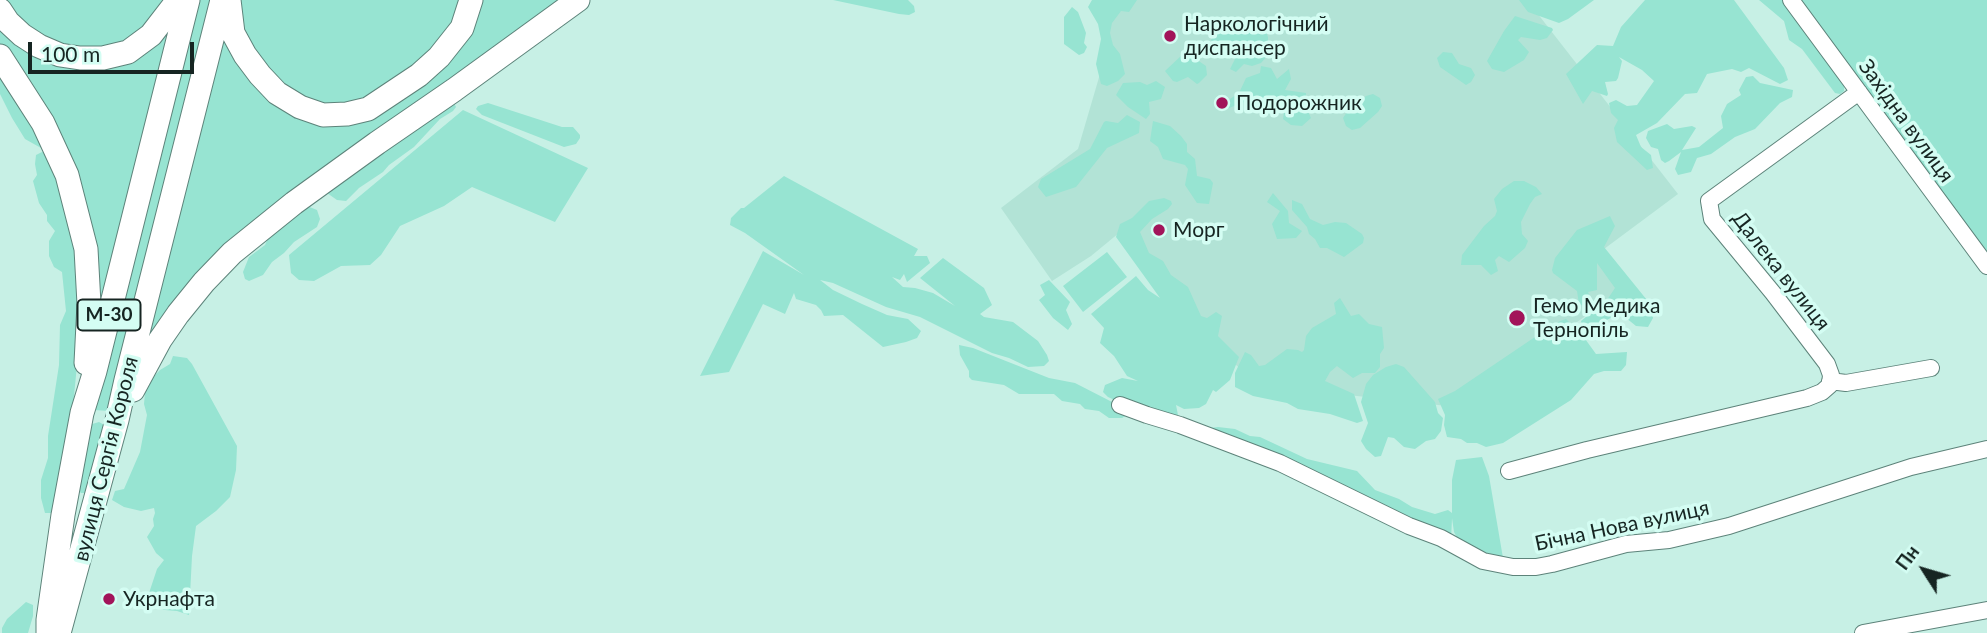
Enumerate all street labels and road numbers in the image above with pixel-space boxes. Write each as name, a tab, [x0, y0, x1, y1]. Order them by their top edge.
street label: Західна вулиця	[1853, 55, 1959, 187]
street label: Далека вулиця	[1727, 206, 1835, 336]
road number: М-30	[78, 300, 140, 330]
street label: вулиця Сергія Короля	[68, 354, 144, 564]
street label: Бічна Нова вулиця	[1532, 495, 1712, 557]

